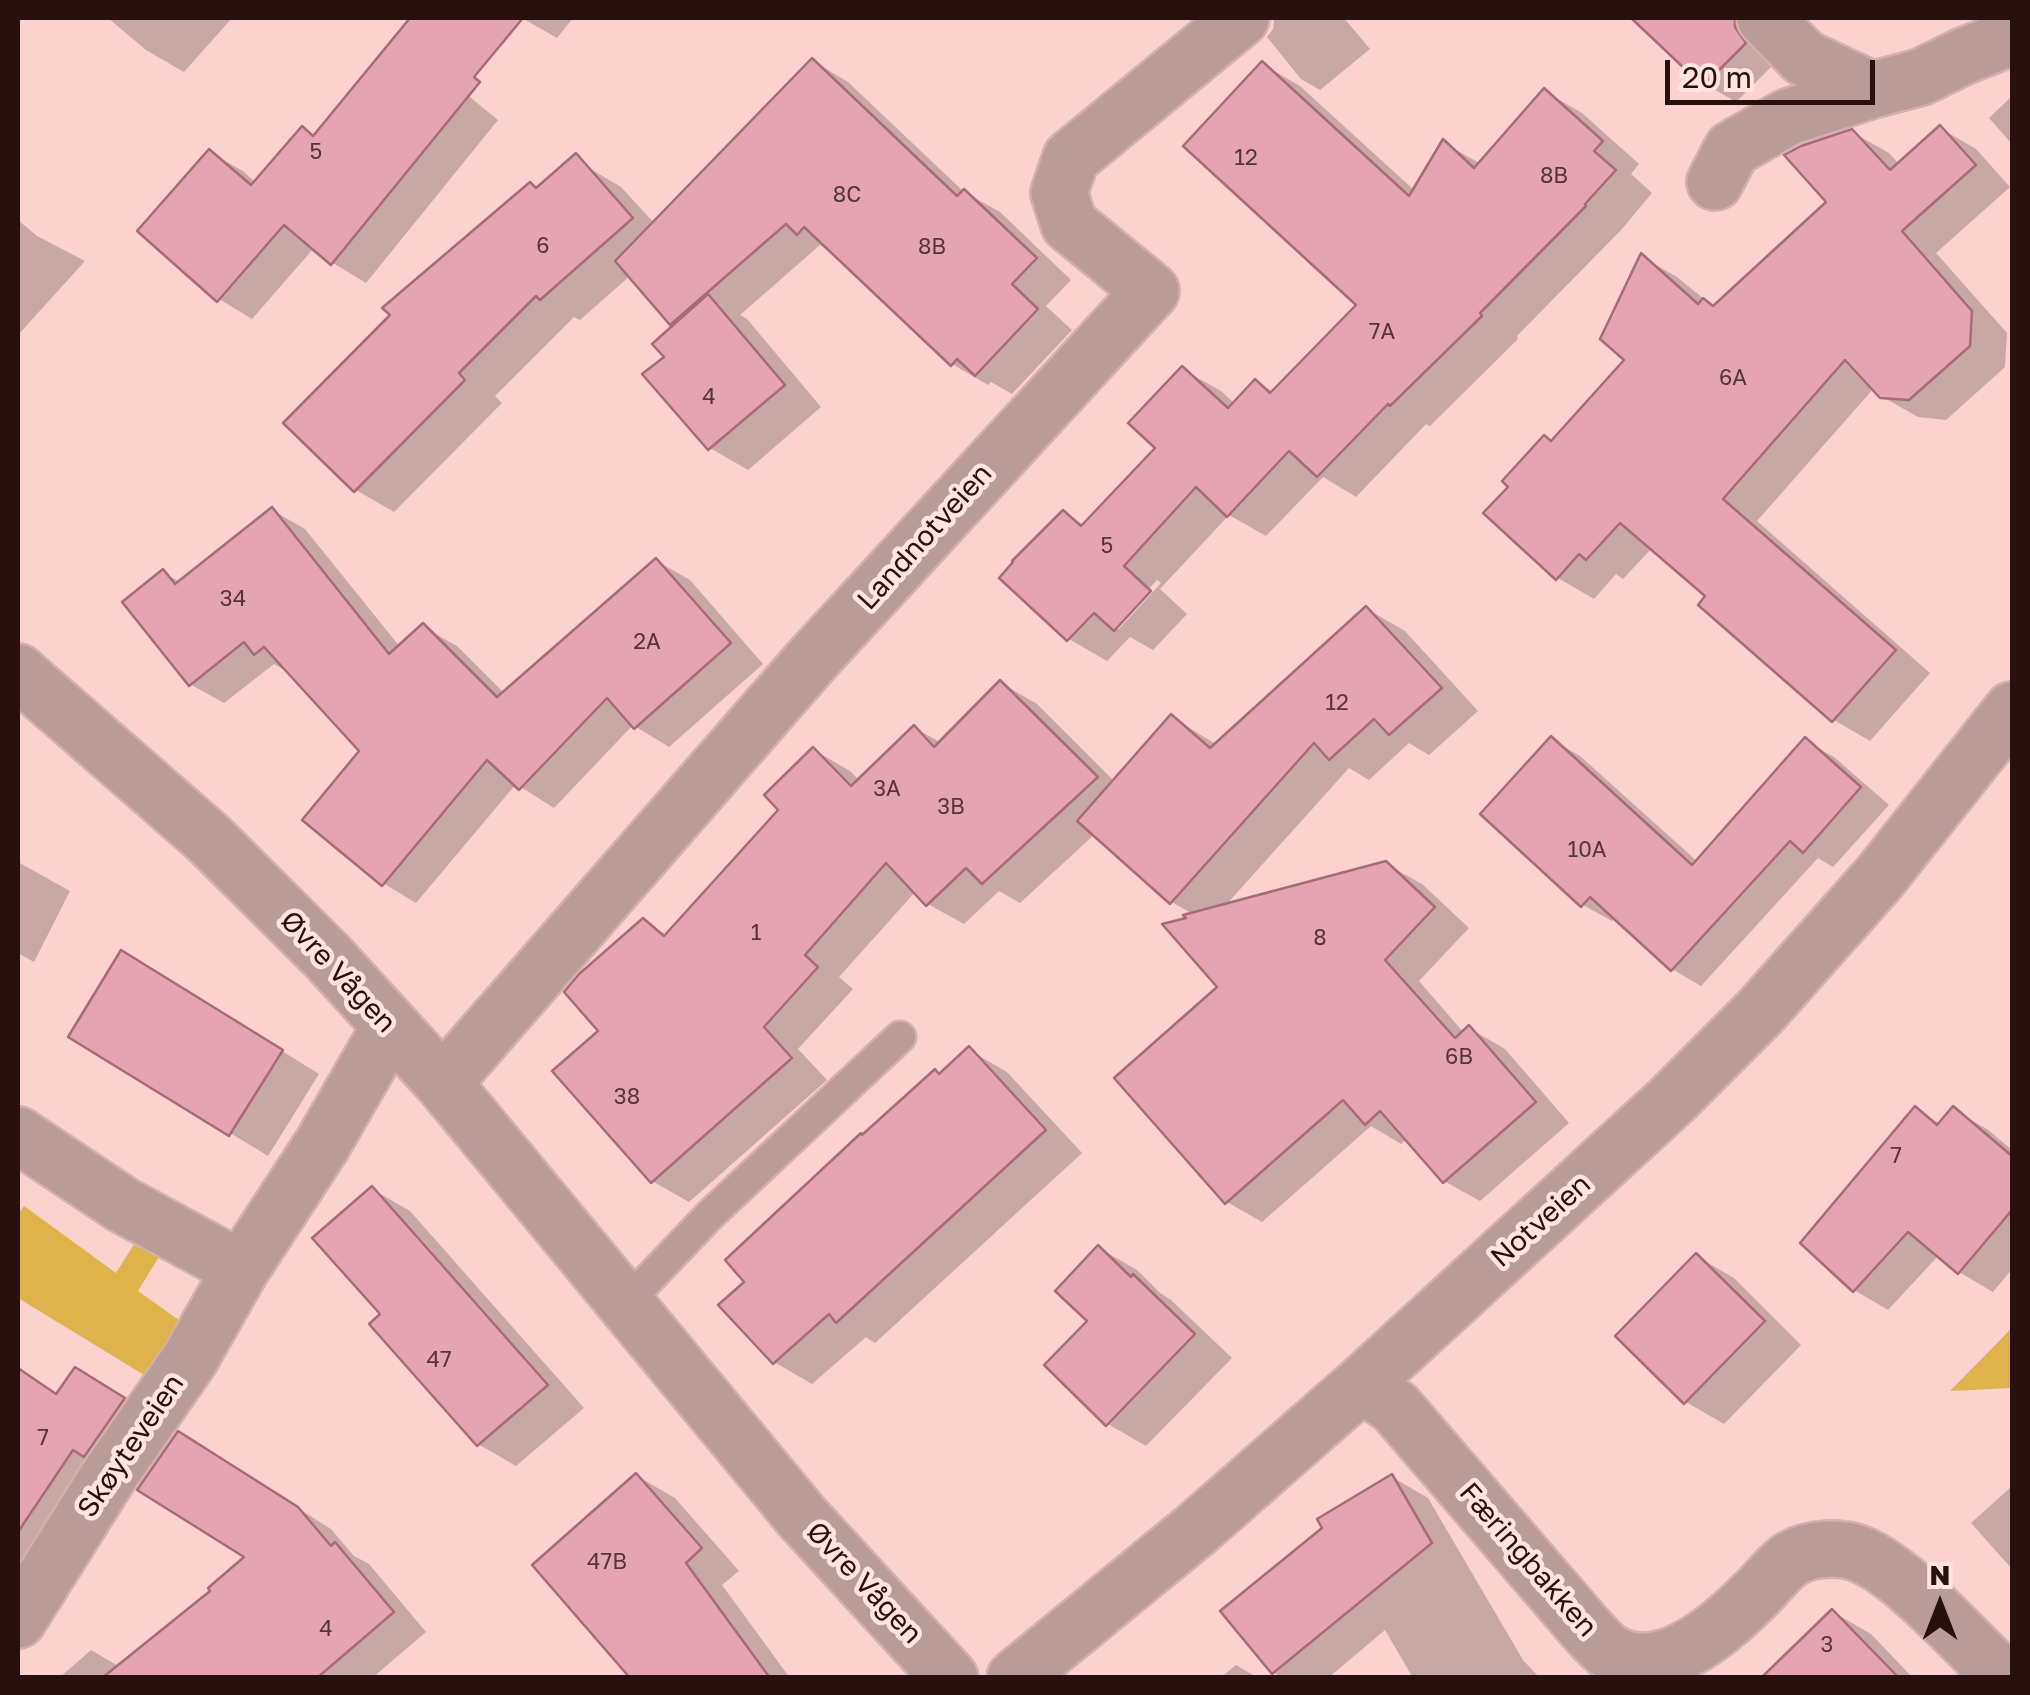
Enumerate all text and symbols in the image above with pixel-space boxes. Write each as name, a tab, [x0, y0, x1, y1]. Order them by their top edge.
scale bar	[1670, 40, 1880, 102]
text: 20 m	[1682, 59, 1752, 95]
house number: 5	[310, 139, 322, 165]
house number: 12	[1234, 145, 1258, 171]
house number: 8B	[1540, 163, 1568, 189]
house number: 8C	[833, 182, 861, 208]
house number: 6	[536, 233, 550, 259]
house number: 8B	[918, 234, 946, 260]
house number: 7A	[1369, 319, 1395, 345]
house number: 6A	[1719, 365, 1747, 391]
house number: 4	[702, 384, 716, 410]
street label: Landnotveien	[851, 457, 999, 617]
house number: 5	[1101, 533, 1113, 559]
house number: 34	[220, 586, 246, 612]
house number: 2A	[633, 629, 661, 655]
house number: 12	[1325, 690, 1349, 716]
house number: 3A	[873, 776, 901, 802]
house number: 3B	[937, 794, 965, 820]
house number: 10A	[1567, 837, 1607, 863]
street label: Øvre Vågen	[273, 904, 403, 1040]
house number: 1	[751, 920, 761, 946]
house number: 8	[1313, 925, 1327, 951]
house number: 6B	[1445, 1044, 1473, 1070]
house number: 38	[614, 1084, 640, 1110]
house number: 7	[1890, 1143, 1902, 1169]
street label: Notveien	[1484, 1168, 1598, 1274]
house number: 47	[426, 1347, 452, 1373]
street label: Skøyteveien	[71, 1368, 191, 1524]
house number: 7	[37, 1425, 49, 1451]
street label: Færingbakken	[1452, 1476, 1604, 1644]
street label: Øvre Vågen	[799, 1515, 929, 1651]
house number: 47B	[587, 1549, 627, 1575]
north arrow	[1890, 1555, 1990, 1655]
text: N	[1929, 1558, 1951, 1591]
house number: 4	[319, 1616, 333, 1642]
house number: 3	[1821, 1632, 1833, 1658]

